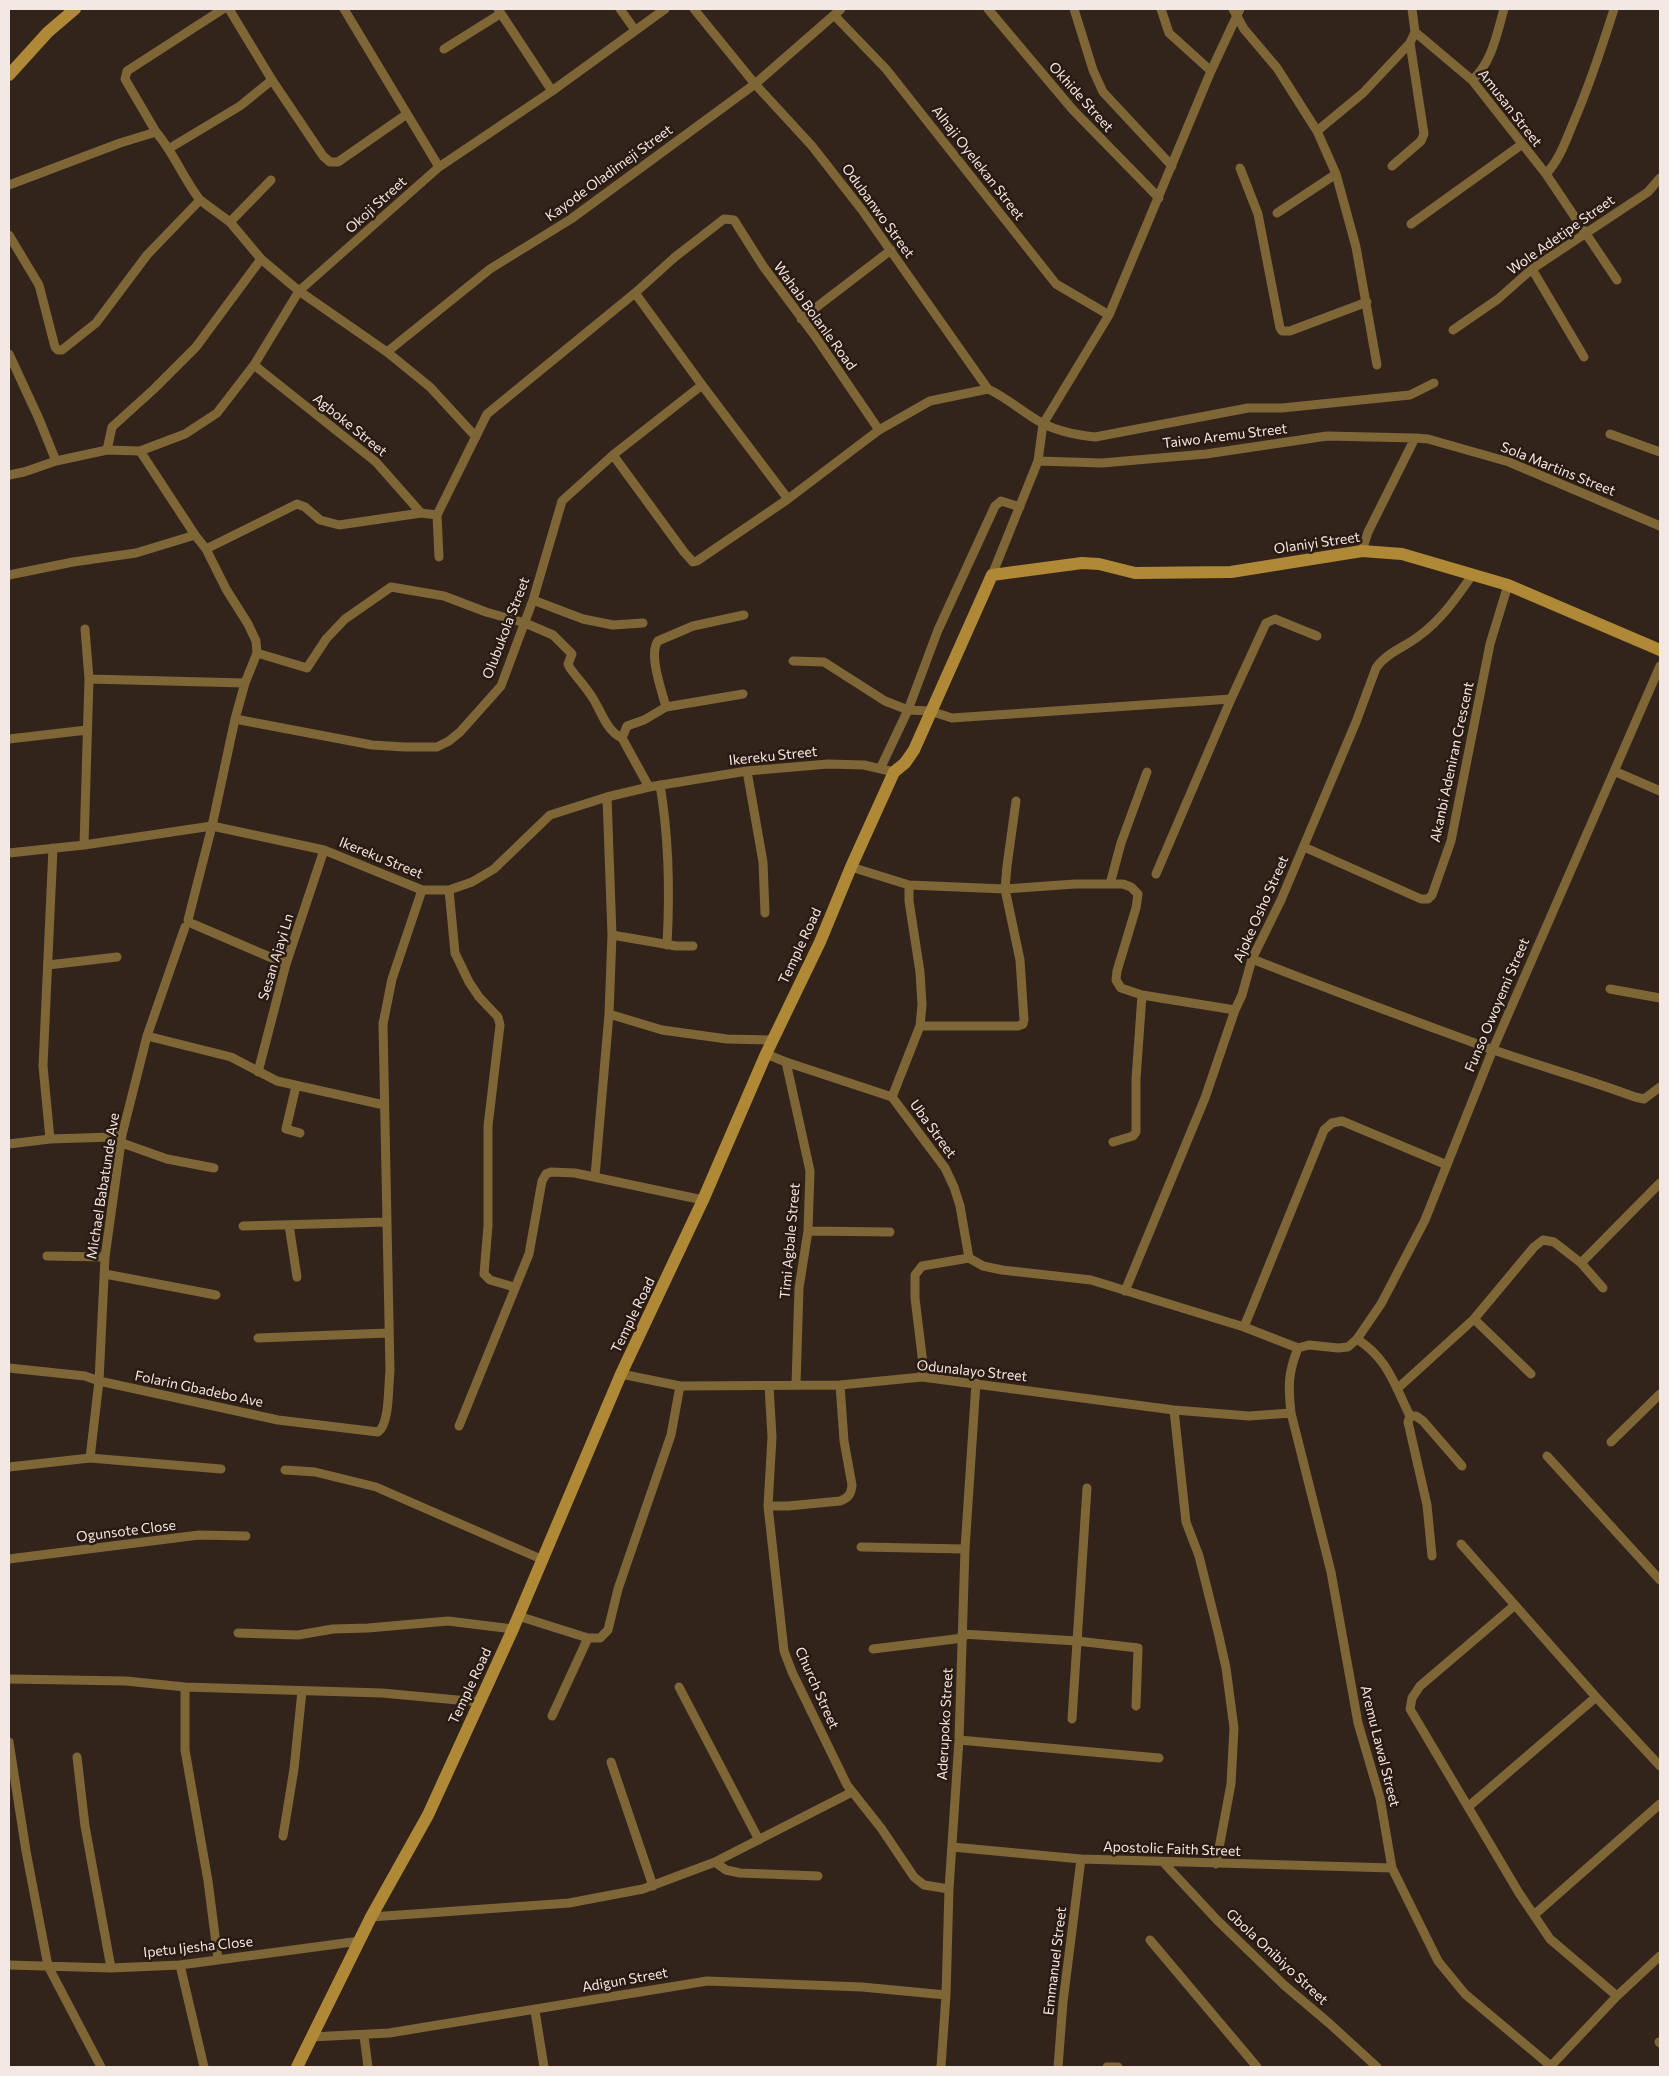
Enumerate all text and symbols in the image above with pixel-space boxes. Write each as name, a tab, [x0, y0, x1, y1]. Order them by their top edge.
street label: Okhide Street	[1045, 59, 1117, 135]
street label: Amusan Street	[1475, 66, 1545, 150]
street label: Alhaji Oyelekan Street	[928, 103, 1028, 223]
street label: Kayode Oladimeji Street	[542, 121, 676, 225]
street label: Odubanwo Street	[838, 161, 918, 261]
street label: Okoji Street	[342, 173, 410, 237]
street label: Wole Adetipe Street	[1504, 192, 1618, 278]
street label: Wahab Bolanle Road	[770, 259, 860, 373]
street label: Agboke Street	[310, 390, 390, 460]
street label: Taiwo Aremu Street	[1162, 420, 1288, 452]
street label: Sola Martins Street	[1498, 438, 1618, 500]
street label: Olaniyi Street	[1273, 529, 1361, 557]
street label: Olubukola Street	[479, 575, 533, 681]
street label: Akanbi Adeniran Crescent	[1427, 680, 1477, 844]
street label: Ikereku Street	[728, 743, 818, 769]
street label: Ikereku Street	[337, 834, 425, 882]
street label: Ajoke Osho Street	[1230, 853, 1292, 965]
street label: Temple Road	[775, 905, 825, 987]
street label: Sesan Ajayi Ln	[255, 912, 297, 1002]
street label: Funso Owoyemi Street	[1461, 935, 1533, 1075]
street label: Uba Street	[906, 1097, 960, 1161]
street label: Michael Babatunde Ave	[83, 1112, 123, 1260]
street label: Timi Agbale Street	[777, 1182, 803, 1300]
street label: Temple Road	[607, 1274, 659, 1356]
street label: Odunalayo Street	[916, 1357, 1028, 1385]
street label: Folarin Gbadebo Ave	[133, 1367, 265, 1411]
street label: Ogunsote Close	[75, 1517, 177, 1545]
street label: Church Street	[791, 1644, 843, 1732]
street label: Temple Road	[445, 1645, 495, 1727]
street label: Aderupoko Street	[934, 1667, 956, 1781]
street label: Aremu Lawal Street	[1357, 1684, 1403, 1808]
street label: Apostolic Faith Street	[1103, 1838, 1241, 1860]
street label: Gbola Onibiyo Street	[1223, 1905, 1331, 2009]
street label: Emmanuel Street	[1040, 1906, 1070, 2016]
street label: Ipetu Ijesha Close	[142, 1933, 254, 1961]
street label: Adigun Street	[581, 1964, 669, 1996]

